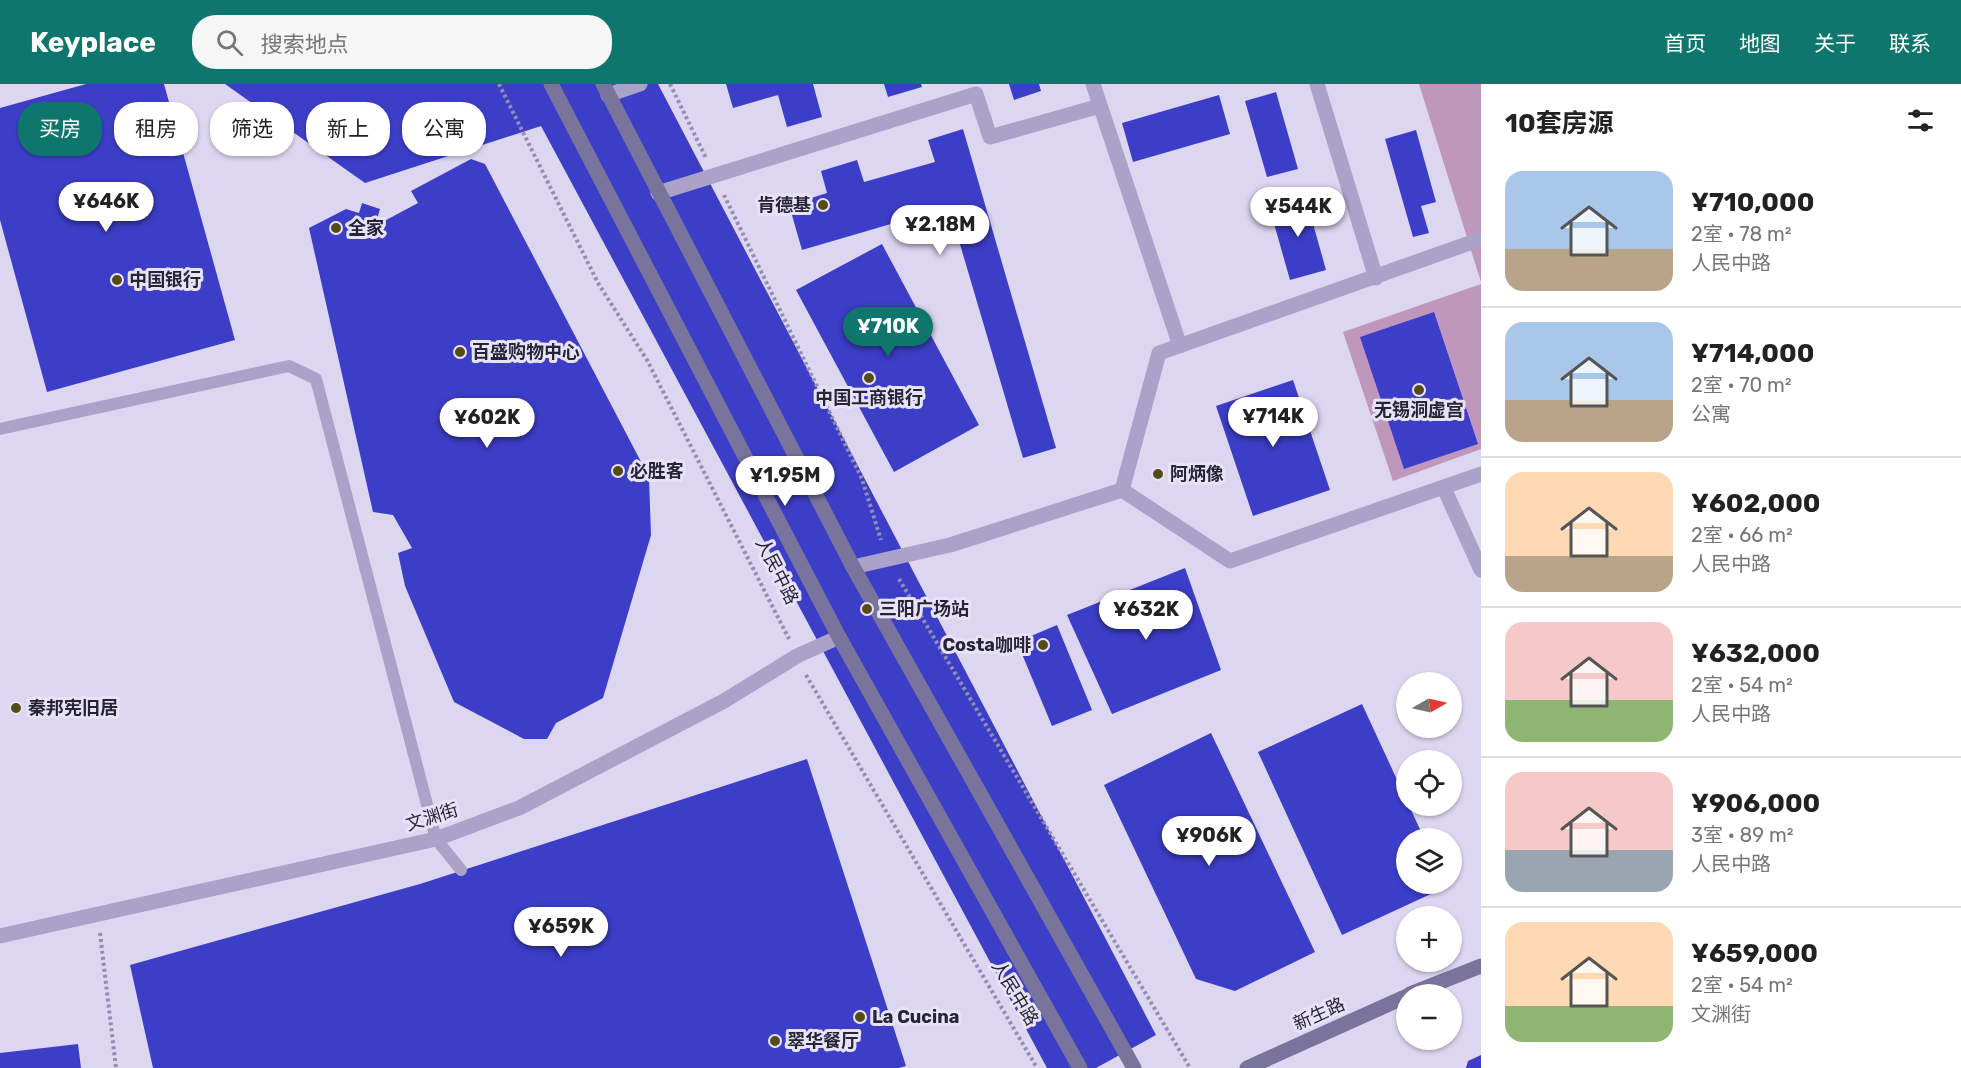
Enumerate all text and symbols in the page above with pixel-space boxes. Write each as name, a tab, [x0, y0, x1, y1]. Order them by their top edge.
search box	[192, 15, 612, 69]
text: Keyplace	[30, 26, 156, 59]
icon: search	[213, 26, 246, 59]
text: 搜索地点	[261, 31, 349, 58]
text: 首页	[1664, 31, 1706, 56]
text: 地图	[1739, 31, 1781, 56]
text: 关于	[1814, 31, 1856, 56]
text: 联系	[1889, 31, 1931, 56]
chip: 买房	[18, 102, 102, 156]
chip: 租房	[114, 102, 198, 156]
chip: 筛选	[210, 102, 294, 156]
chip: 新上	[306, 102, 390, 156]
chip: 公寓	[402, 102, 486, 156]
icon: filters	[1904, 104, 1937, 137]
text: 10套房源	[1505, 108, 1614, 139]
pin: ¥646K	[64, 182, 148, 233]
pin: ¥544K	[1256, 187, 1340, 238]
text: ¥710,000	[1691, 187, 1814, 218]
text: ¥646K	[73, 189, 139, 213]
place label: 肯德基	[757, 194, 811, 216]
text: ¥544K	[1264, 194, 1332, 218]
icon: home	[1553, 195, 1625, 267]
marker: 肯德基	[816, 198, 830, 212]
pin: ¥2.18M	[891, 205, 989, 256]
text: ¥2.18M	[904, 212, 976, 236]
place label: 全家	[348, 217, 384, 239]
marker: 全家	[329, 221, 343, 235]
text: 2室 · 78 m²	[1691, 222, 1792, 246]
text: 人民中路	[1691, 251, 1771, 275]
place label: 中国银行	[129, 269, 201, 291]
marker: 中国银行	[110, 273, 124, 287]
pin: ¥710K	[846, 307, 930, 358]
text: ¥710K	[857, 314, 919, 338]
text: ¥714,000	[1691, 338, 1814, 369]
place label: 百盛购物中心	[472, 341, 580, 363]
marker: 百盛购物中心	[453, 345, 467, 359]
icon: home	[1553, 346, 1625, 418]
marker: 中国工商银行	[862, 371, 876, 385]
text: 2室 · 70 m²	[1691, 373, 1792, 397]
marker: 无锡洞虚宫	[1412, 383, 1426, 397]
place label: 中国工商银行	[815, 387, 923, 409]
pin: ¥714K	[1231, 397, 1315, 448]
pin: ¥602K	[445, 398, 529, 449]
place label: 无锡洞虚宫	[1374, 399, 1464, 421]
text: 公寓	[1691, 402, 1731, 426]
text: ¥714K	[1242, 404, 1304, 428]
text: ¥602K	[454, 405, 520, 429]
pin: ¥1.95M	[736, 456, 834, 507]
place label: 必胜客	[630, 460, 684, 482]
text: ¥1.95M	[750, 463, 820, 487]
place label: 阿炳像	[1170, 463, 1224, 485]
marker: 必胜客	[611, 464, 625, 478]
marker: 阿炳像	[1151, 467, 1165, 481]
text: ¥602,000	[1691, 488, 1821, 519]
icon: home	[1553, 496, 1625, 568]
text: 2室 · 66 m²	[1691, 523, 1793, 547]
street label: 人民中路	[751, 534, 803, 608]
text: 人民中路	[1691, 552, 1771, 576]
pin: ¥632K	[1104, 590, 1188, 641]
text: ¥632K	[1113, 597, 1179, 621]
place label: 三阳广场站	[879, 598, 969, 620]
marker: 三阳广场站	[860, 602, 874, 616]
place label: Costa咖啡	[942, 634, 1031, 656]
marker: Costa咖啡	[1036, 638, 1050, 652]
text: ¥632,000	[1691, 638, 1820, 669]
icon: home	[1553, 646, 1625, 718]
north arrow	[1396, 672, 1462, 738]
map controls	[1396, 672, 1462, 1050]
text: 2室 · 54 m²	[1691, 673, 1793, 697]
place label: 秦邦宪旧居	[28, 697, 118, 719]
marker: 秦邦宪旧居	[9, 701, 23, 715]
text: 人民中路	[1691, 702, 1771, 726]
button: locate	[1396, 750, 1462, 816]
text: ¥906,000	[1691, 788, 1820, 819]
icon: home	[1553, 796, 1625, 868]
street label: 文渊街	[403, 799, 461, 835]
pin: ¥906K	[1167, 816, 1251, 867]
text: ¥906K	[1176, 823, 1242, 847]
text: 3室 · 89 m²	[1691, 823, 1794, 847]
button: layers	[1396, 828, 1462, 894]
text: 人民中路	[1691, 852, 1771, 876]
button: +	[1396, 906, 1462, 972]
pin: ¥659K	[519, 907, 603, 958]
text: ¥659K	[528, 914, 594, 938]
text: ¥659,000	[1691, 938, 1818, 969]
icon: home	[1553, 946, 1625, 1018]
street label: 人民中路	[987, 956, 1043, 1030]
text: 2室 · 54 m²	[1691, 973, 1793, 997]
button: −	[1396, 984, 1462, 1050]
street label: 新生路	[1290, 993, 1348, 1035]
text: 文渊街	[1691, 1002, 1751, 1026]
place label: La Cucina	[872, 1006, 959, 1028]
marker: La Cucina	[853, 1010, 867, 1024]
place label: 翠华餐厅	[787, 1030, 859, 1052]
marker: 翠华餐厅	[768, 1034, 782, 1048]

